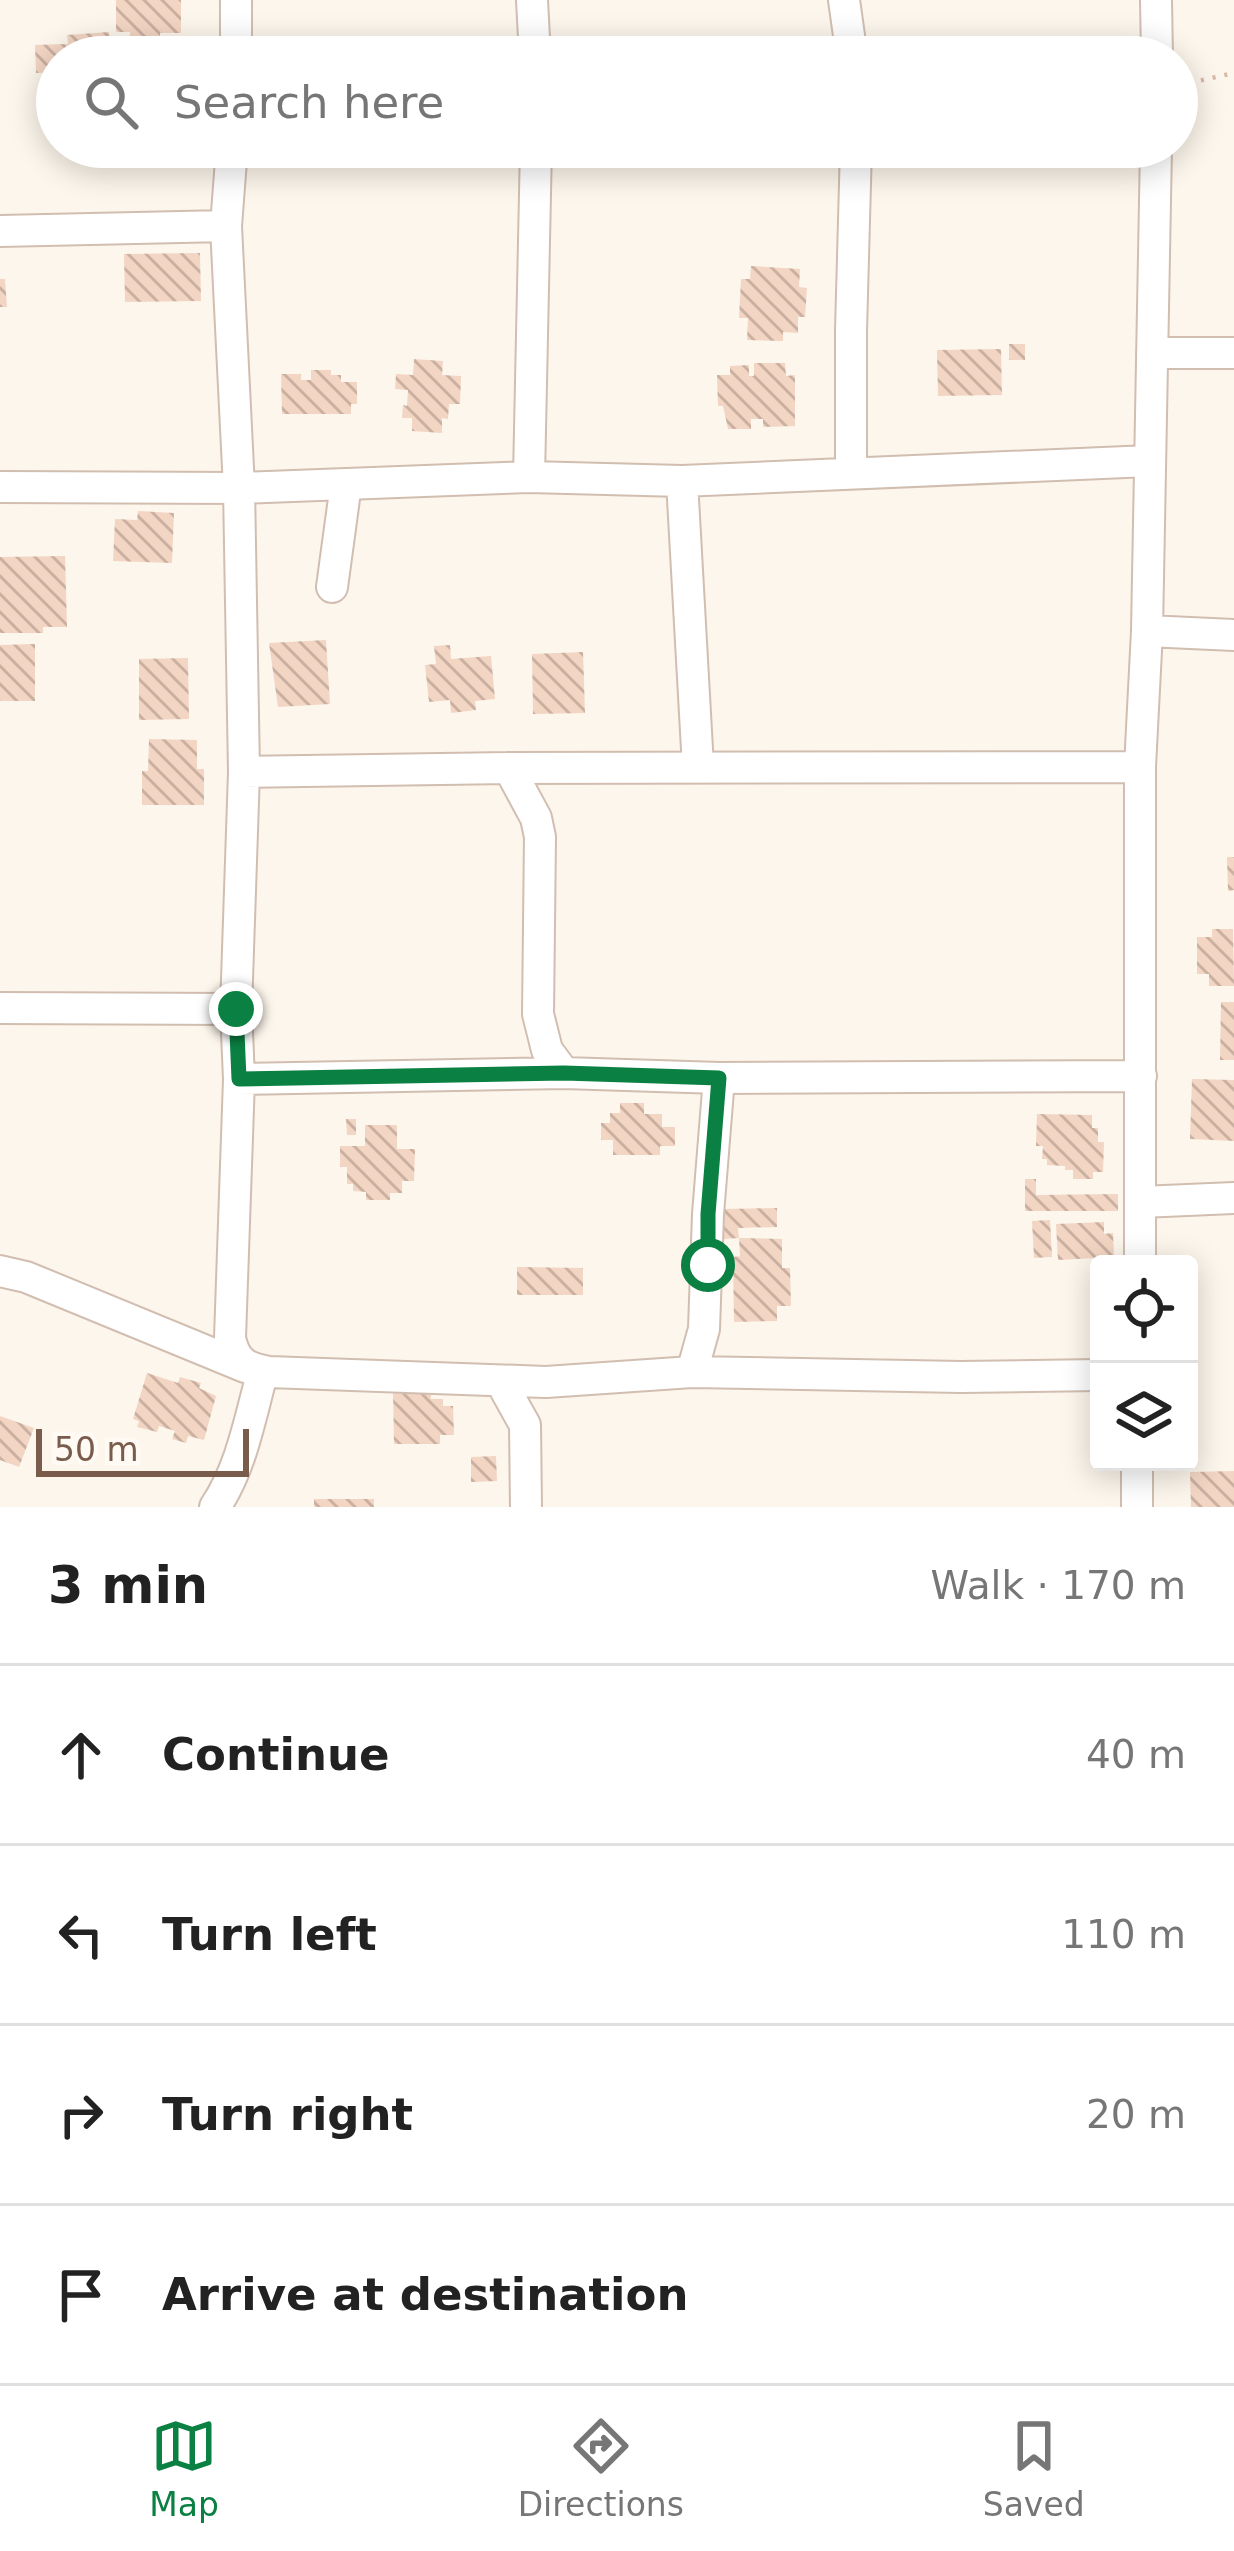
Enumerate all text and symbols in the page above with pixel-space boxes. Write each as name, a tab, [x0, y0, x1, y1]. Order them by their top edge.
search box	[36, 36, 1198, 168]
icon: search	[78, 69, 144, 135]
text: Search here	[174, 76, 444, 129]
route end	[209, 982, 263, 1036]
route start	[681, 1238, 735, 1292]
map controls	[1090, 1255, 1198, 1471]
button: locate	[1090, 1255, 1198, 1363]
button: layers	[1090, 1363, 1198, 1471]
scale bar	[36, 1423, 249, 1476]
text: 50 m	[54, 1430, 139, 1469]
text: 3 min	[48, 1556, 208, 1615]
text: Walk · 170 m	[931, 1563, 1186, 1608]
icon: ahead	[48, 1722, 114, 1788]
text: Continue	[162, 1728, 390, 1781]
text: 40 m	[1086, 1732, 1186, 1777]
icon: left	[48, 1902, 114, 1968]
text: Turn left	[162, 1908, 377, 1961]
text: 110 m	[1061, 1912, 1186, 1957]
icon: right	[48, 2082, 114, 2148]
text: Turn right	[162, 2088, 413, 2141]
text: 20 m	[1086, 2092, 1186, 2137]
icon: arrive	[48, 2262, 114, 2328]
text: Arrive at destination	[162, 2268, 688, 2321]
tab: Map	[149, 2413, 219, 2524]
tab: Directions	[518, 2413, 684, 2524]
tab: Saved	[983, 2413, 1085, 2524]

